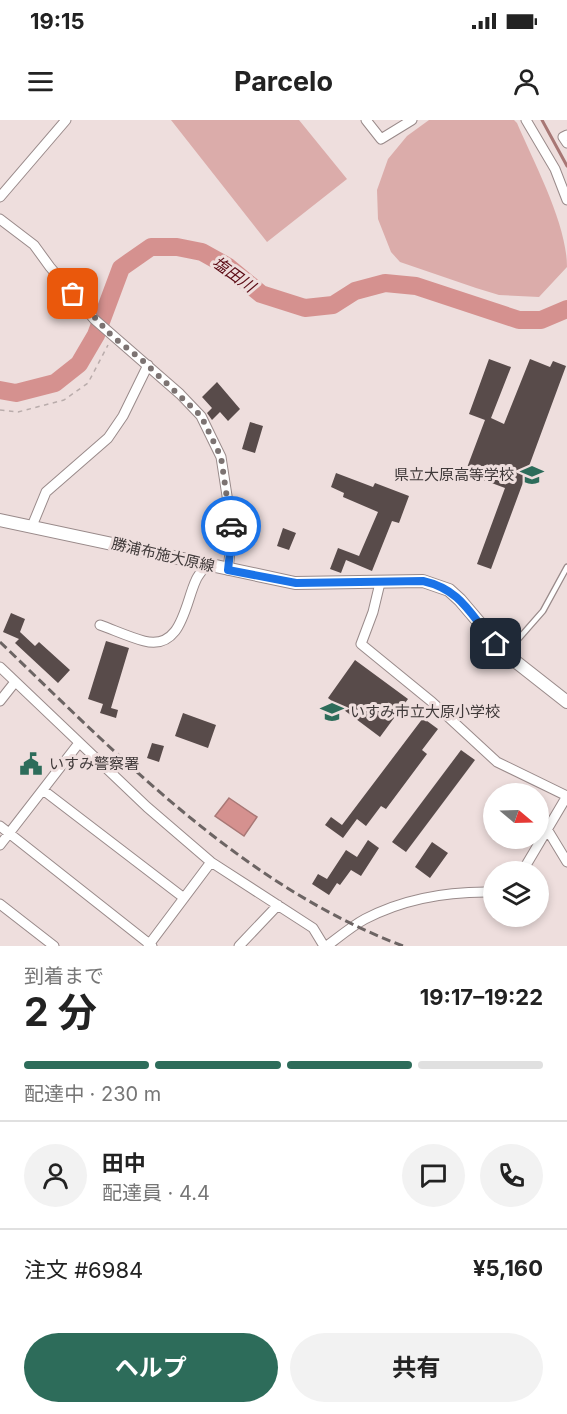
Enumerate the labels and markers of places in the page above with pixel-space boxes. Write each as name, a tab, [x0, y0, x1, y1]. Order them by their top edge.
pin	[47, 268, 98, 319]
school or university icon: 県立大原高等学校	[519, 462, 545, 488]
place label: 県立大原高等学校	[394, 465, 514, 484]
pin	[470, 618, 521, 669]
school or university icon: いすみ市立大原小学校	[319, 699, 345, 725]
place label: いすみ市立大原小学校	[350, 702, 500, 721]
public building icon: いすみ警察署	[18, 751, 44, 777]
place label: いすみ警察署	[49, 754, 139, 773]

